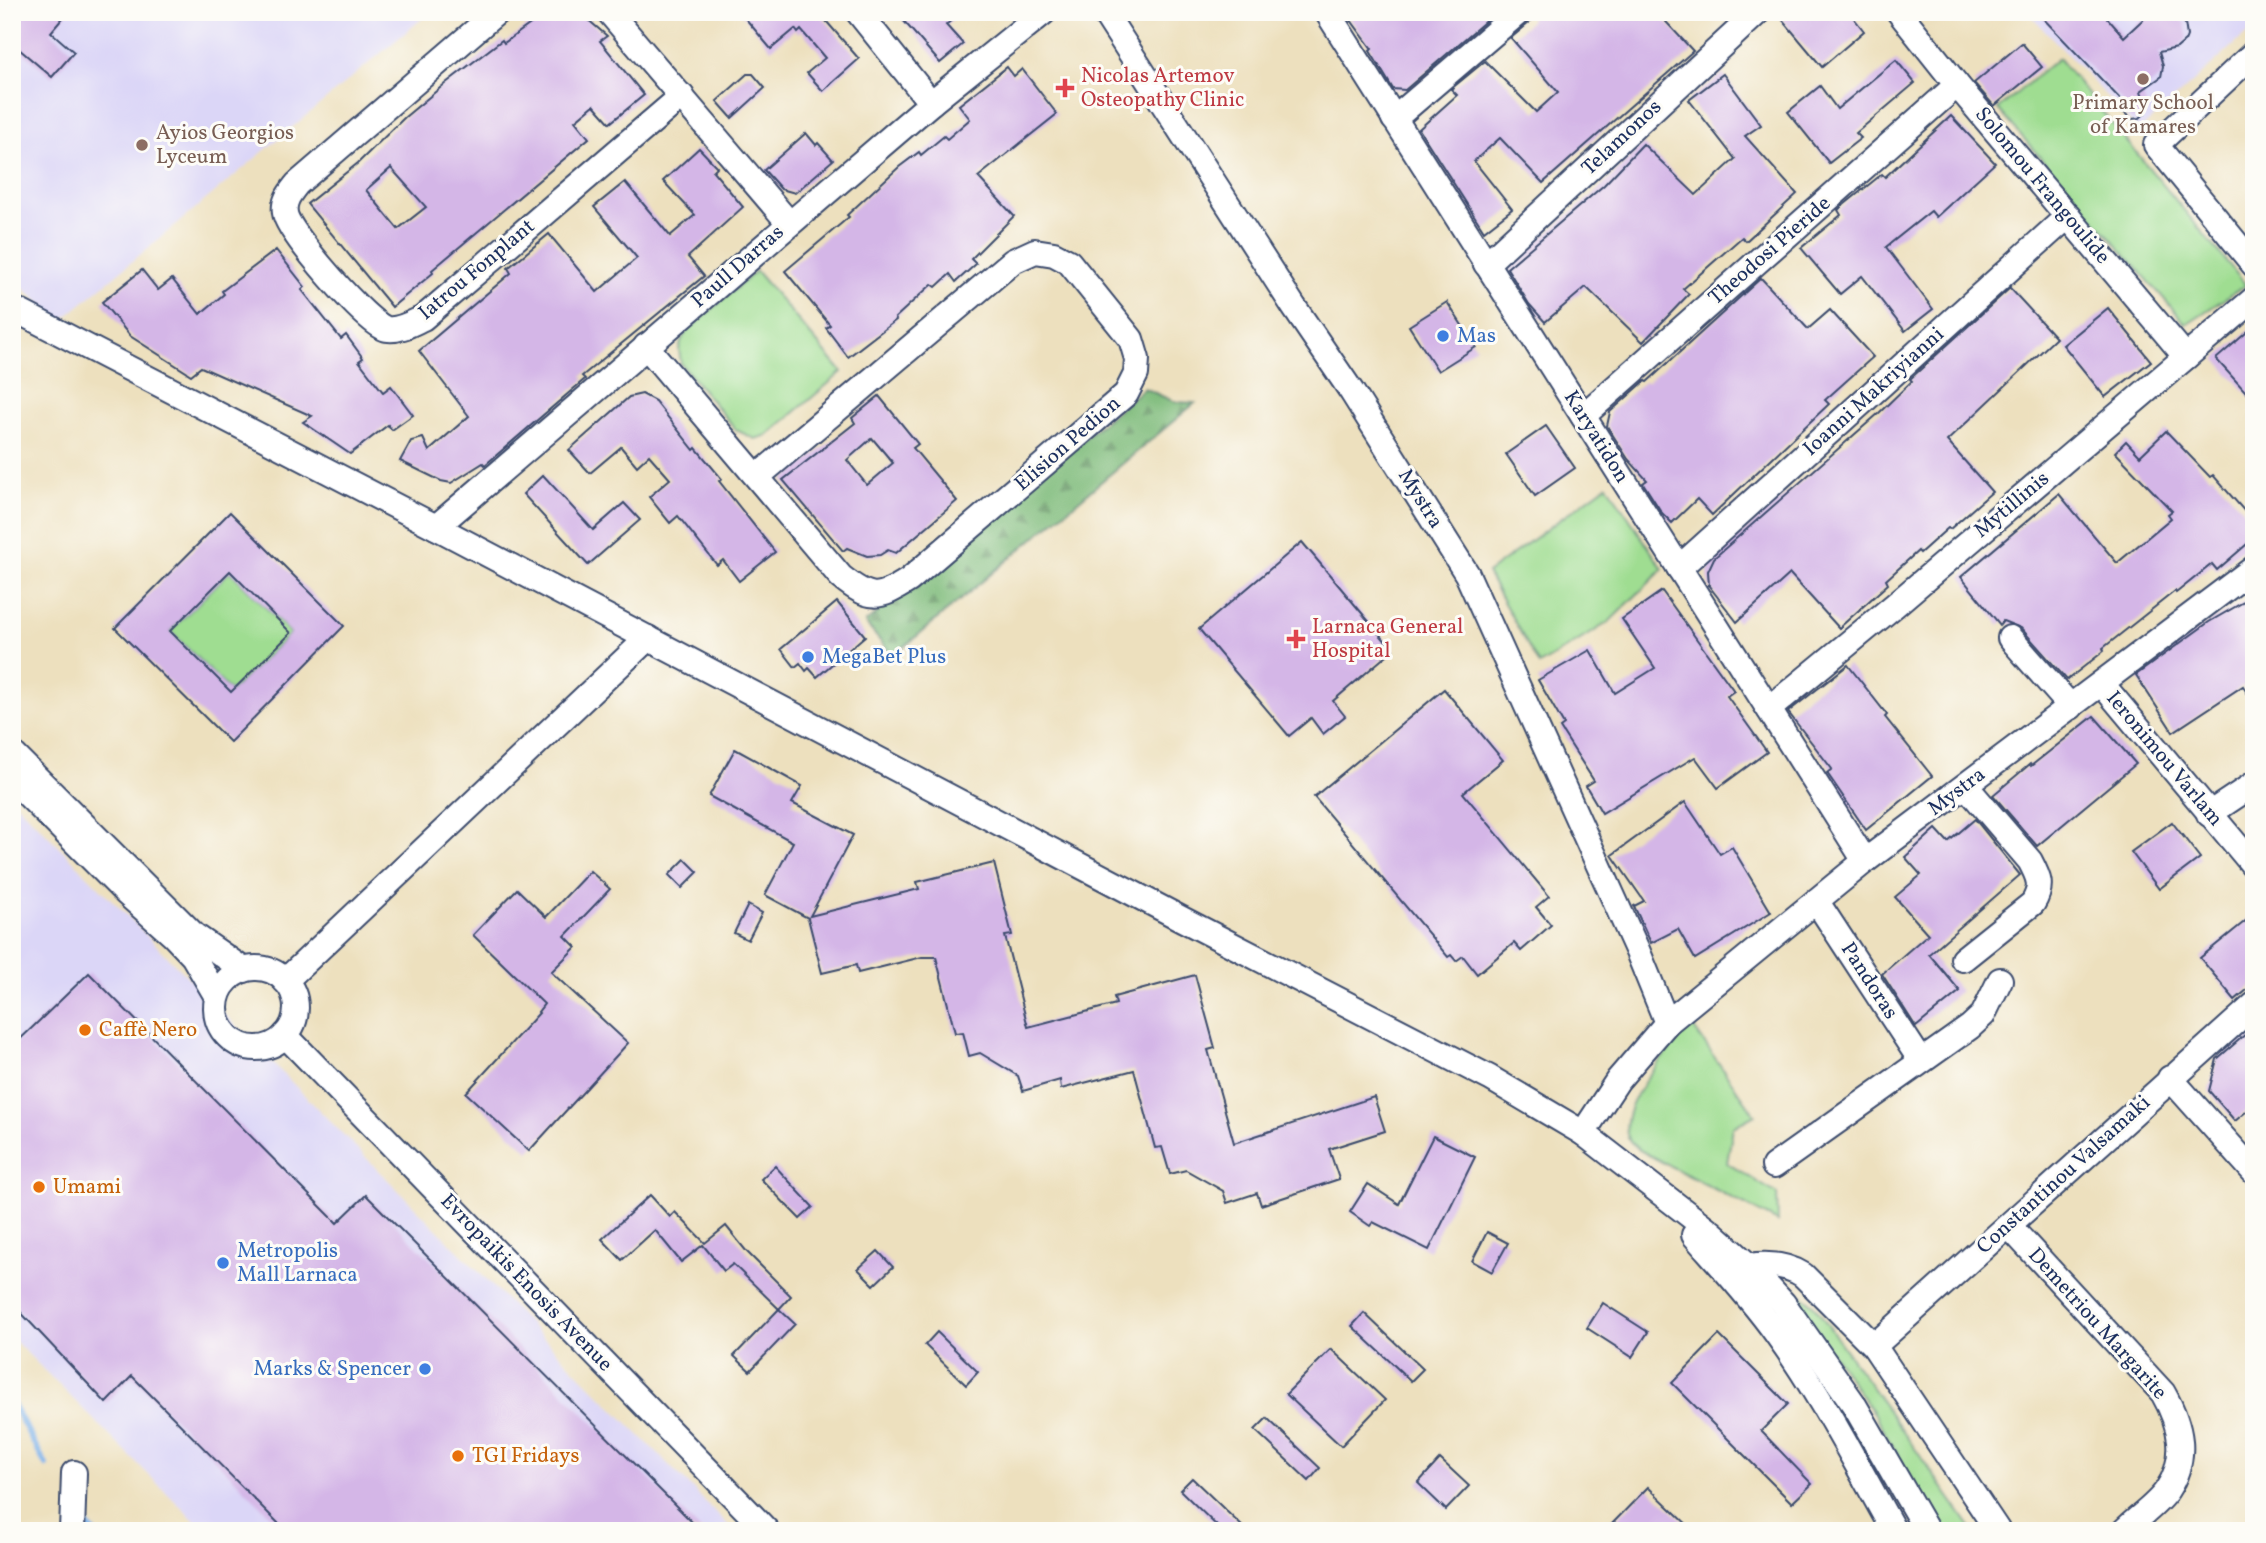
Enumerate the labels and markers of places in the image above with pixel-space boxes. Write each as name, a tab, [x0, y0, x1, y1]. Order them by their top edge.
place label: Nicolas Artemov Osteopathy Clinic	[1081, 62, 1244, 115]
marker: Primary School of Kamares	[2135, 71, 2151, 87]
marker: Nicolas Artemov Osteopathy Clinic	[1055, 78, 1075, 98]
place label: Primary School of Kamares	[2072, 89, 2214, 142]
place label: Ayios Georgios Lyceum	[156, 119, 294, 172]
marker: Ayios Georgios Lyceum	[134, 137, 150, 153]
place label: Mas	[1457, 322, 1496, 351]
marker: Mas	[1435, 328, 1451, 344]
place label: Larnaca General Hospital	[1312, 613, 1463, 666]
marker: Larnaca General Hospital	[1286, 629, 1306, 649]
place label: MegaBet Plus	[822, 643, 946, 672]
marker: MegaBet Plus	[800, 649, 816, 665]
place label: Caffè Nero	[99, 1016, 197, 1045]
marker: Caffè Nero	[77, 1022, 93, 1038]
place label: Umami	[53, 1173, 121, 1202]
marker: Umami	[31, 1179, 47, 1195]
place label: Metropolis Mall Larnaca	[237, 1237, 358, 1290]
marker: Metropolis Mall Larnaca	[215, 1255, 231, 1271]
place label: Marks & Spencer	[254, 1355, 411, 1384]
marker: Marks & Spencer	[417, 1361, 433, 1377]
place label: TGI Fridays	[472, 1442, 579, 1471]
marker: TGI Fridays	[450, 1448, 466, 1464]

